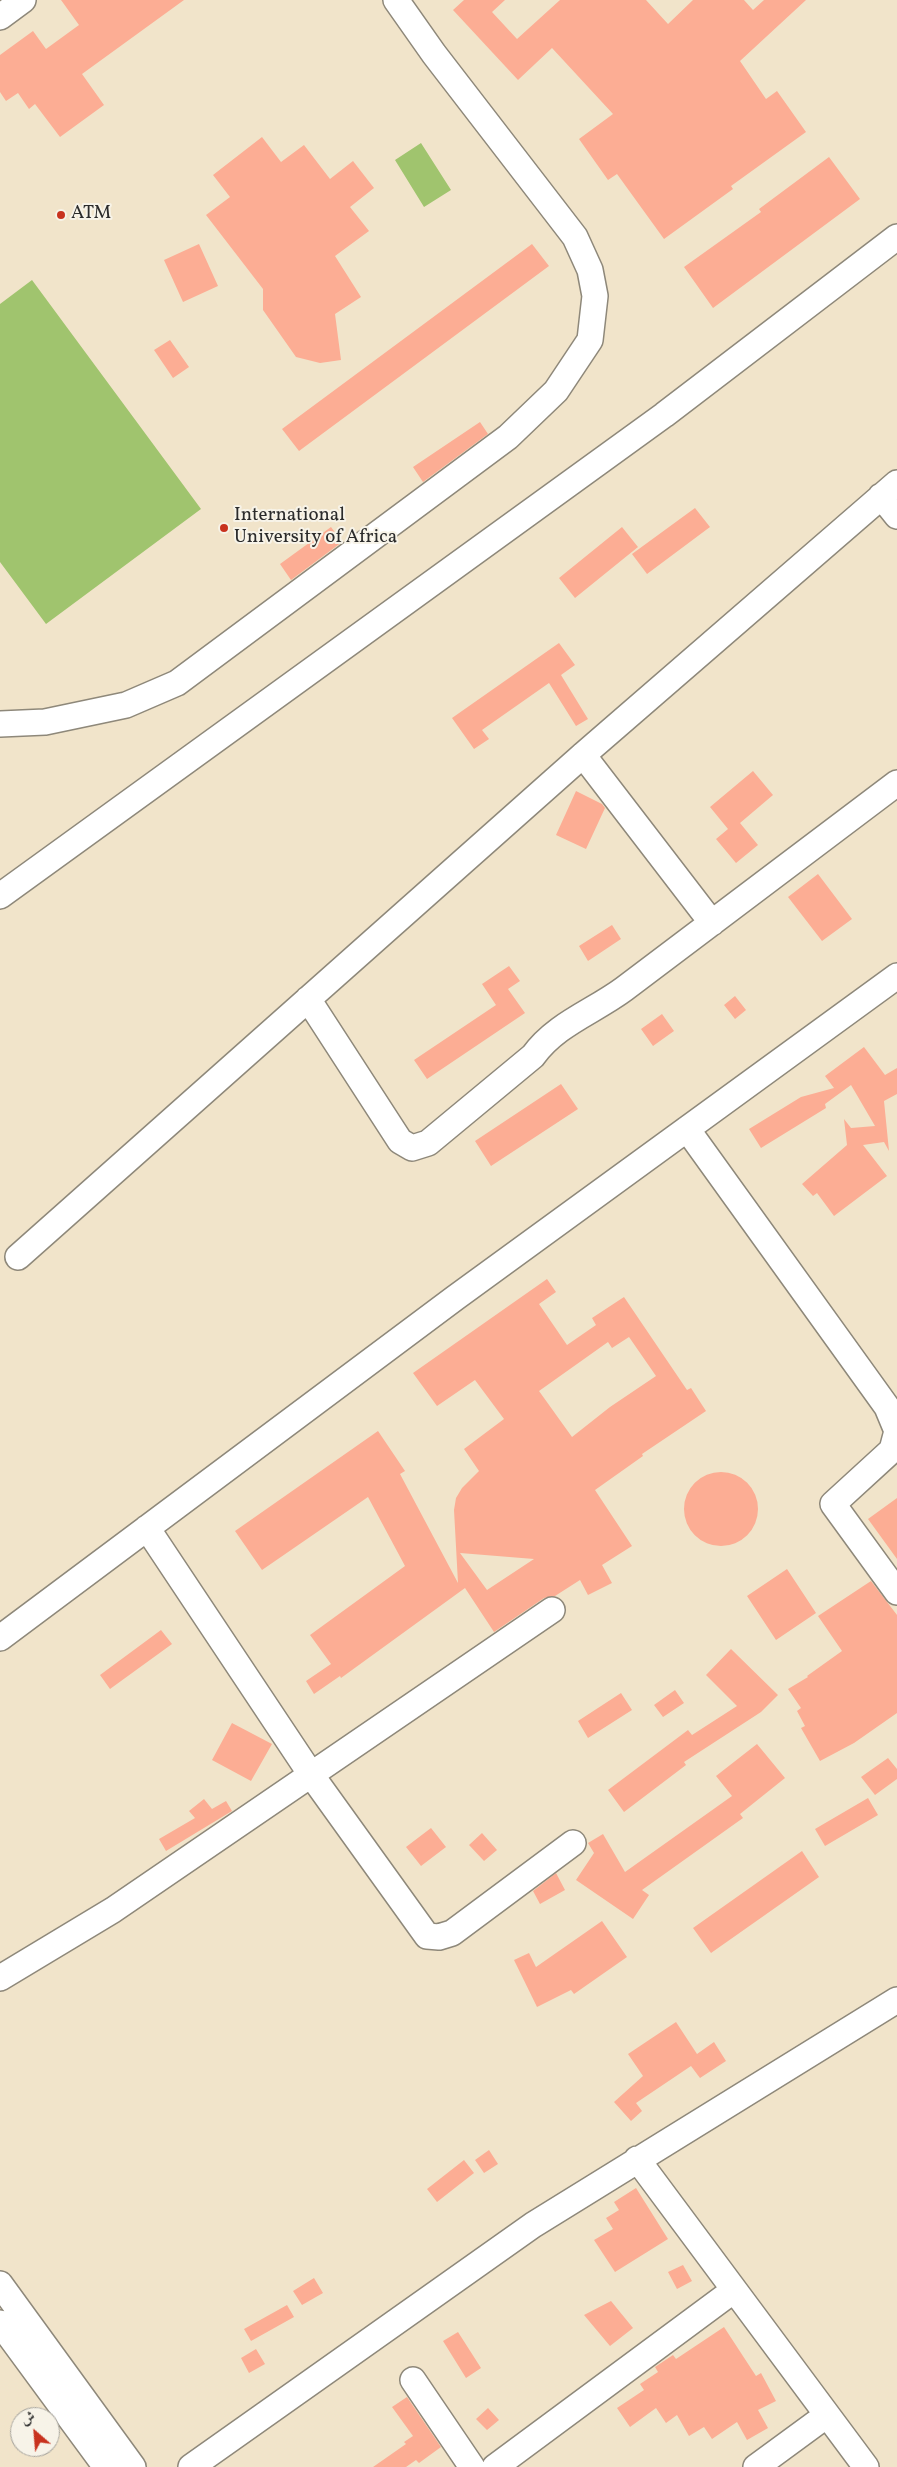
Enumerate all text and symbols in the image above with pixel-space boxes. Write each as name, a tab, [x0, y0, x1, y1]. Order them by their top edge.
place label: ATM	[71, 204, 111, 226]
marker: ATM	[55, 209, 67, 221]
place label: International University of Africa	[234, 506, 397, 550]
marker: International University of Africa	[218, 522, 230, 534]
north arrow	[10, 2407, 60, 2457]
text: ش	[18, 2407, 39, 2431]

